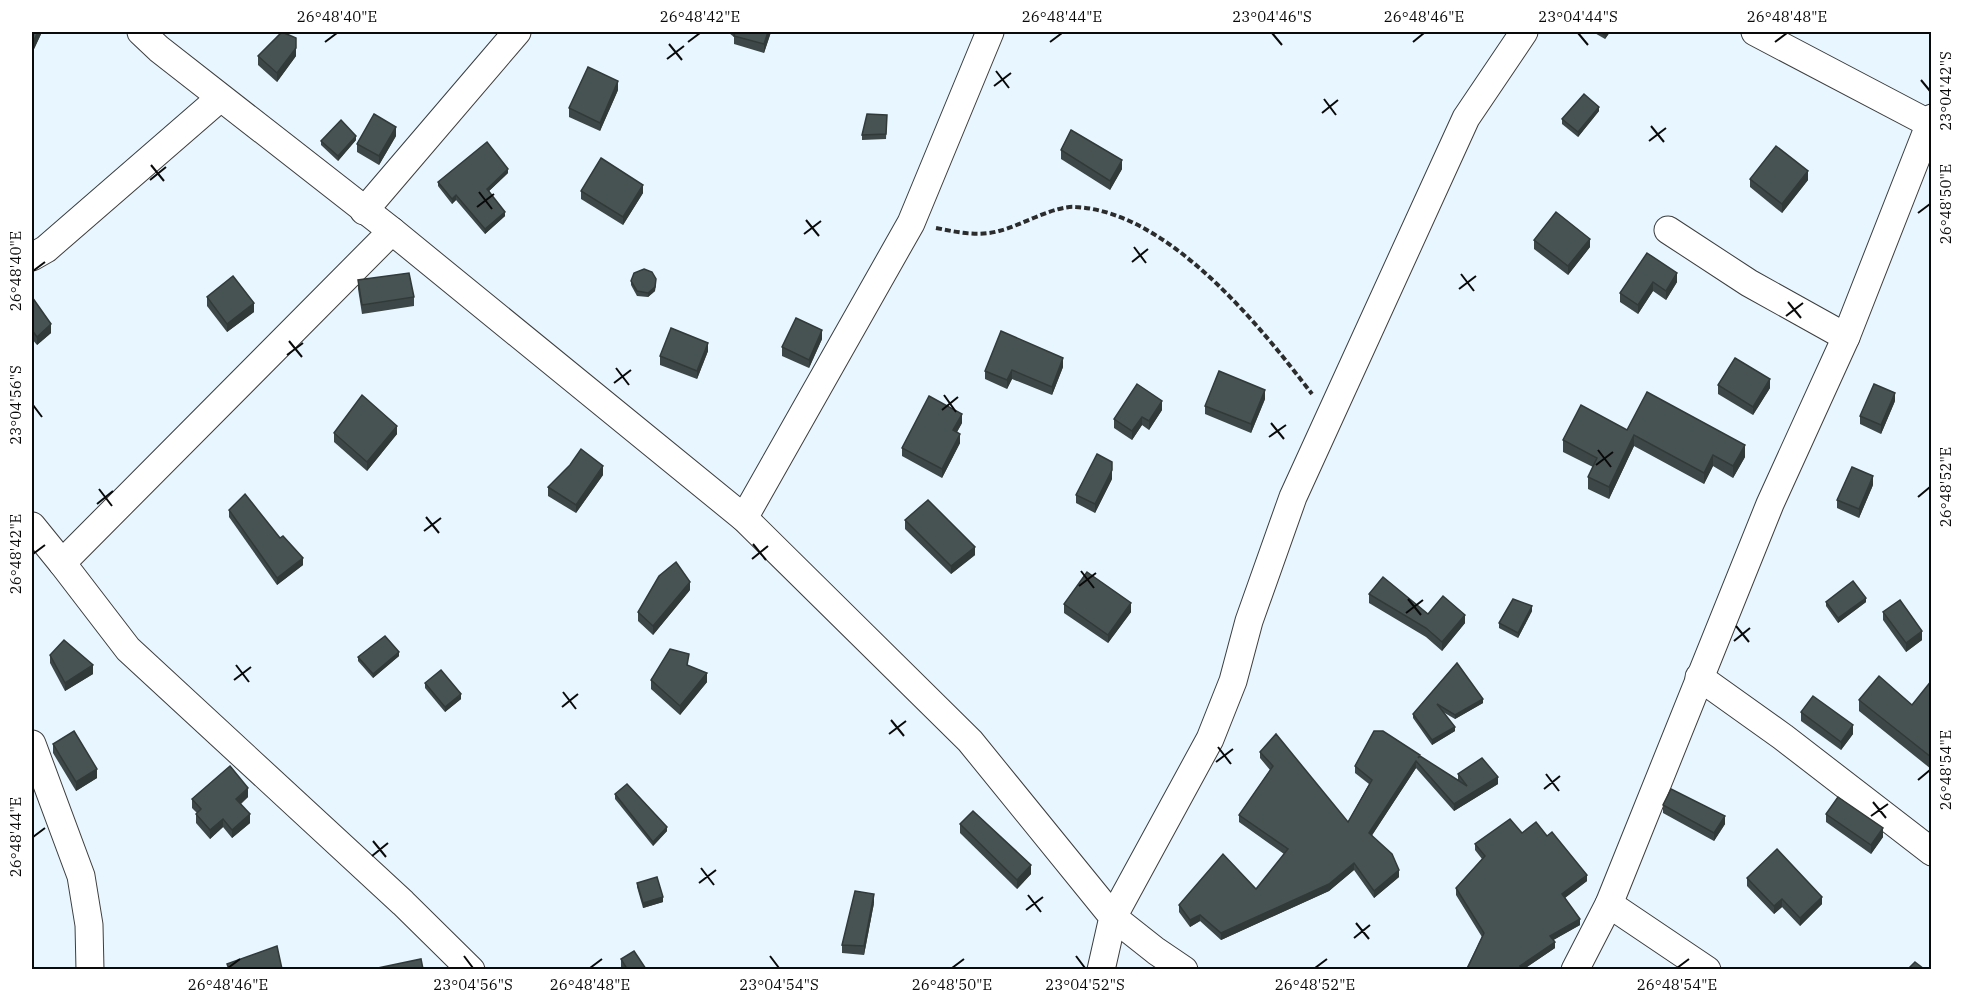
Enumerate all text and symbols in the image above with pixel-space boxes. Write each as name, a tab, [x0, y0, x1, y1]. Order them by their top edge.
text: 26°48'40"E	[297, 7, 377, 26]
text: 26°48'42"E	[660, 7, 740, 26]
text: 26°48'44"E	[1022, 7, 1102, 26]
text: 23°04'46"S	[1232, 7, 1312, 26]
text: 26°48'46"E	[1384, 7, 1464, 26]
text: 23°04'44"S	[1538, 7, 1618, 26]
text: 26°48'48"E	[1747, 7, 1827, 26]
text: 23°04'42"S	[1936, 51, 1955, 131]
text: 26°48'50"E	[1936, 164, 1955, 244]
text: 26°48'40"E	[6, 231, 25, 311]
text: 23°04'56"S	[6, 365, 25, 445]
text: 26°48'52"E	[1936, 447, 1955, 527]
text: 26°48'42"E	[6, 514, 25, 594]
text: 26°48'54"E	[1936, 730, 1955, 810]
text: 26°48'44"E	[6, 797, 25, 877]
text: 26°48'46"E	[188, 975, 268, 994]
text: 23°04'56"S	[433, 975, 513, 994]
text: 26°48'48"E	[550, 975, 630, 994]
text: 23°04'54"S	[739, 975, 819, 994]
text: 26°48'50"E	[912, 975, 992, 994]
text: 23°04'52"S	[1045, 975, 1125, 994]
text: 26°48'52"E	[1275, 975, 1355, 994]
text: 26°48'54"E	[1637, 975, 1717, 994]

